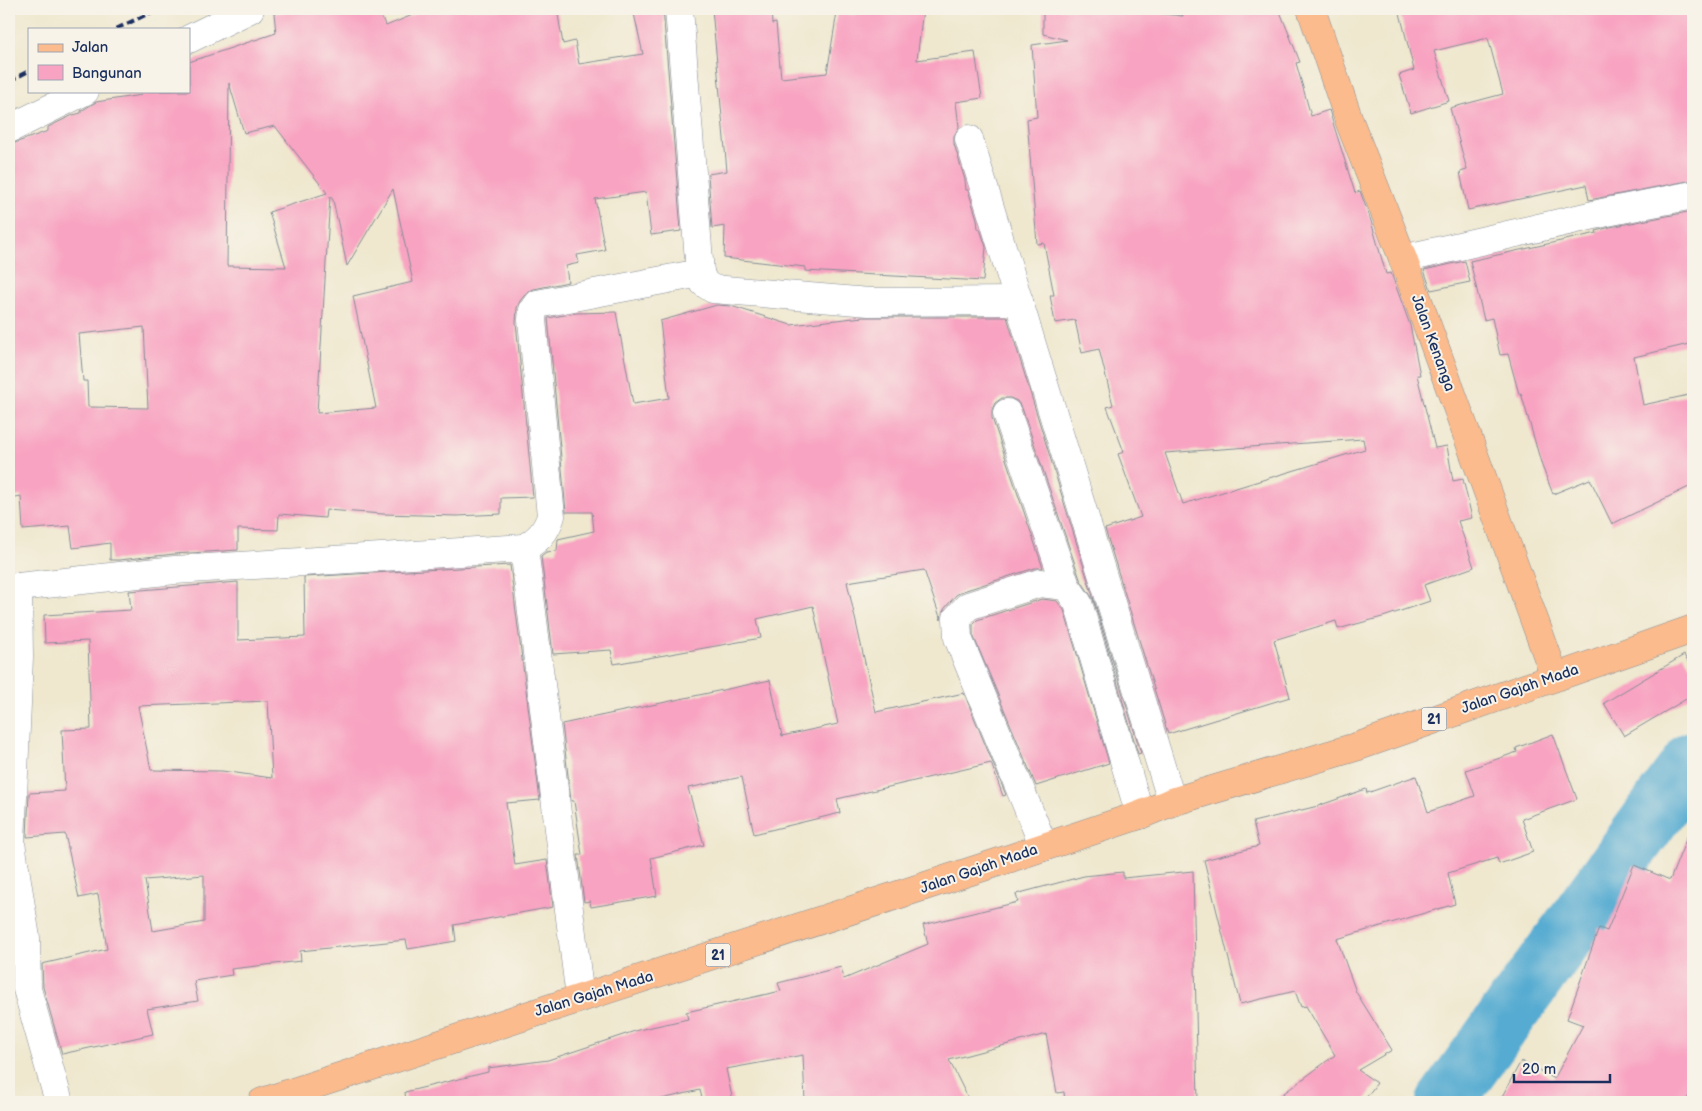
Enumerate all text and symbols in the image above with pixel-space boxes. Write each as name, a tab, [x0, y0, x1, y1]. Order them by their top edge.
legend	[28, 28, 190, 92]
text: Jalan	[72, 38, 108, 57]
text: Bangunan	[72, 64, 142, 83]
street label: Jalan Kenanga	[1407, 292, 1459, 394]
street label: Jalan Gajah Mada	[1459, 660, 1581, 718]
road number: 21	[1422, 708, 1446, 731]
street label: Jalan Gajah Mada	[918, 840, 1040, 898]
road number: 21	[706, 944, 730, 966]
street label: Jalan Gajah Mada	[532, 967, 656, 1021]
scale bar	[1514, 1051, 1611, 1083]
text: 20 m	[1522, 1060, 1556, 1079]

